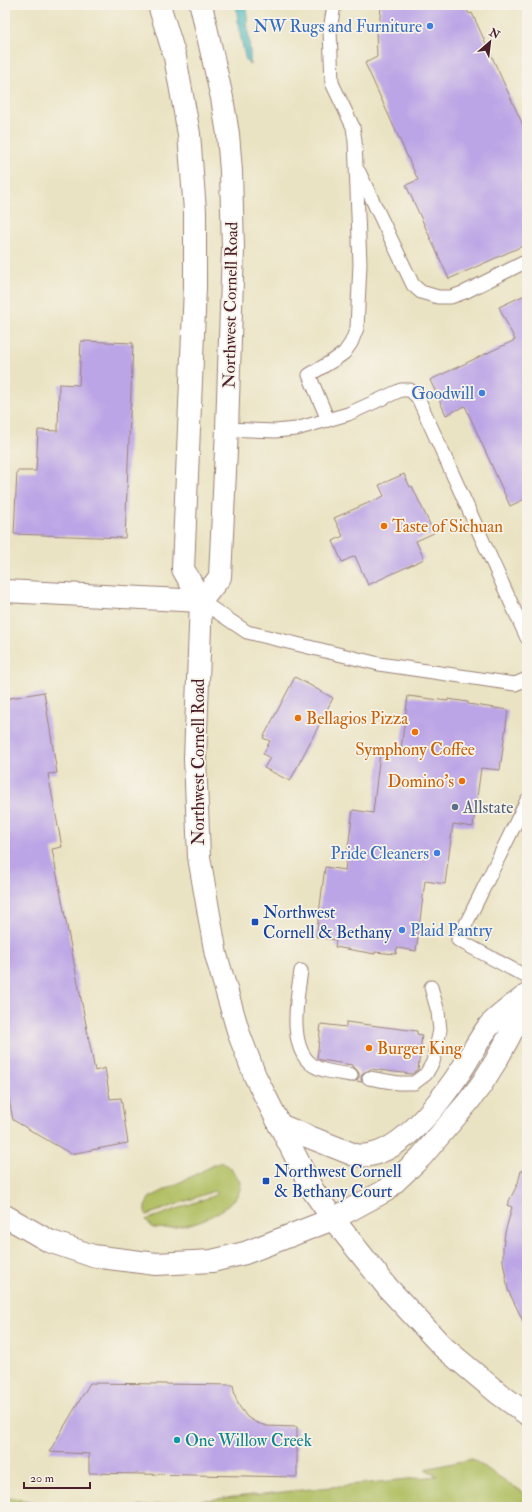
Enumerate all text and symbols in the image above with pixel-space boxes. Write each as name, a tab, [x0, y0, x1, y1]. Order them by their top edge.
place label: NW Rugs and Furniture	[253, 16, 422, 37]
marker: NW Rugs and Furniture	[425, 21, 435, 31]
north arrow	[470, 22, 510, 62]
text: N	[486, 25, 503, 42]
street label: Northwest Cornell Road	[219, 221, 242, 388]
place label: Goodwill	[411, 383, 475, 404]
marker: Goodwill	[477, 388, 487, 398]
place label: Taste of Sichuan	[392, 516, 503, 537]
marker: Taste of Sichuan	[379, 521, 389, 531]
street label: Northwest Cornell Road	[188, 678, 209, 845]
place label: Bellagios Pizza	[306, 708, 409, 729]
marker: Bellagios Pizza	[293, 713, 303, 723]
marker: Symphony Coffee	[410, 727, 420, 737]
place label: Symphony Coffee	[355, 739, 475, 761]
place label: Domino's	[387, 771, 454, 792]
marker: Domino's	[457, 776, 467, 786]
place label: Allstate	[462, 797, 513, 818]
marker: Allstate	[450, 802, 460, 812]
place label: Pride Cleaners	[331, 843, 429, 864]
marker: Pride Cleaners	[432, 848, 442, 858]
place label: Northwest Cornell & Bethany	[263, 902, 392, 944]
marker: Northwest Cornell & Bethany	[250, 917, 260, 927]
place label: Plaid Pantry	[410, 920, 493, 942]
marker: Plaid Pantry	[397, 925, 407, 935]
place label: Burger King	[377, 1038, 463, 1059]
marker: Burger King	[364, 1043, 374, 1053]
place label: Northwest Cornell & Bethany Court	[274, 1161, 402, 1203]
marker: Northwest Cornell & Bethany Court	[261, 1176, 271, 1186]
place label: One Willow Creek	[185, 1430, 312, 1451]
marker: One Willow Creek	[172, 1435, 182, 1445]
scale bar	[24, 1464, 90, 1490]
text: 20 m	[30, 1471, 55, 1486]

